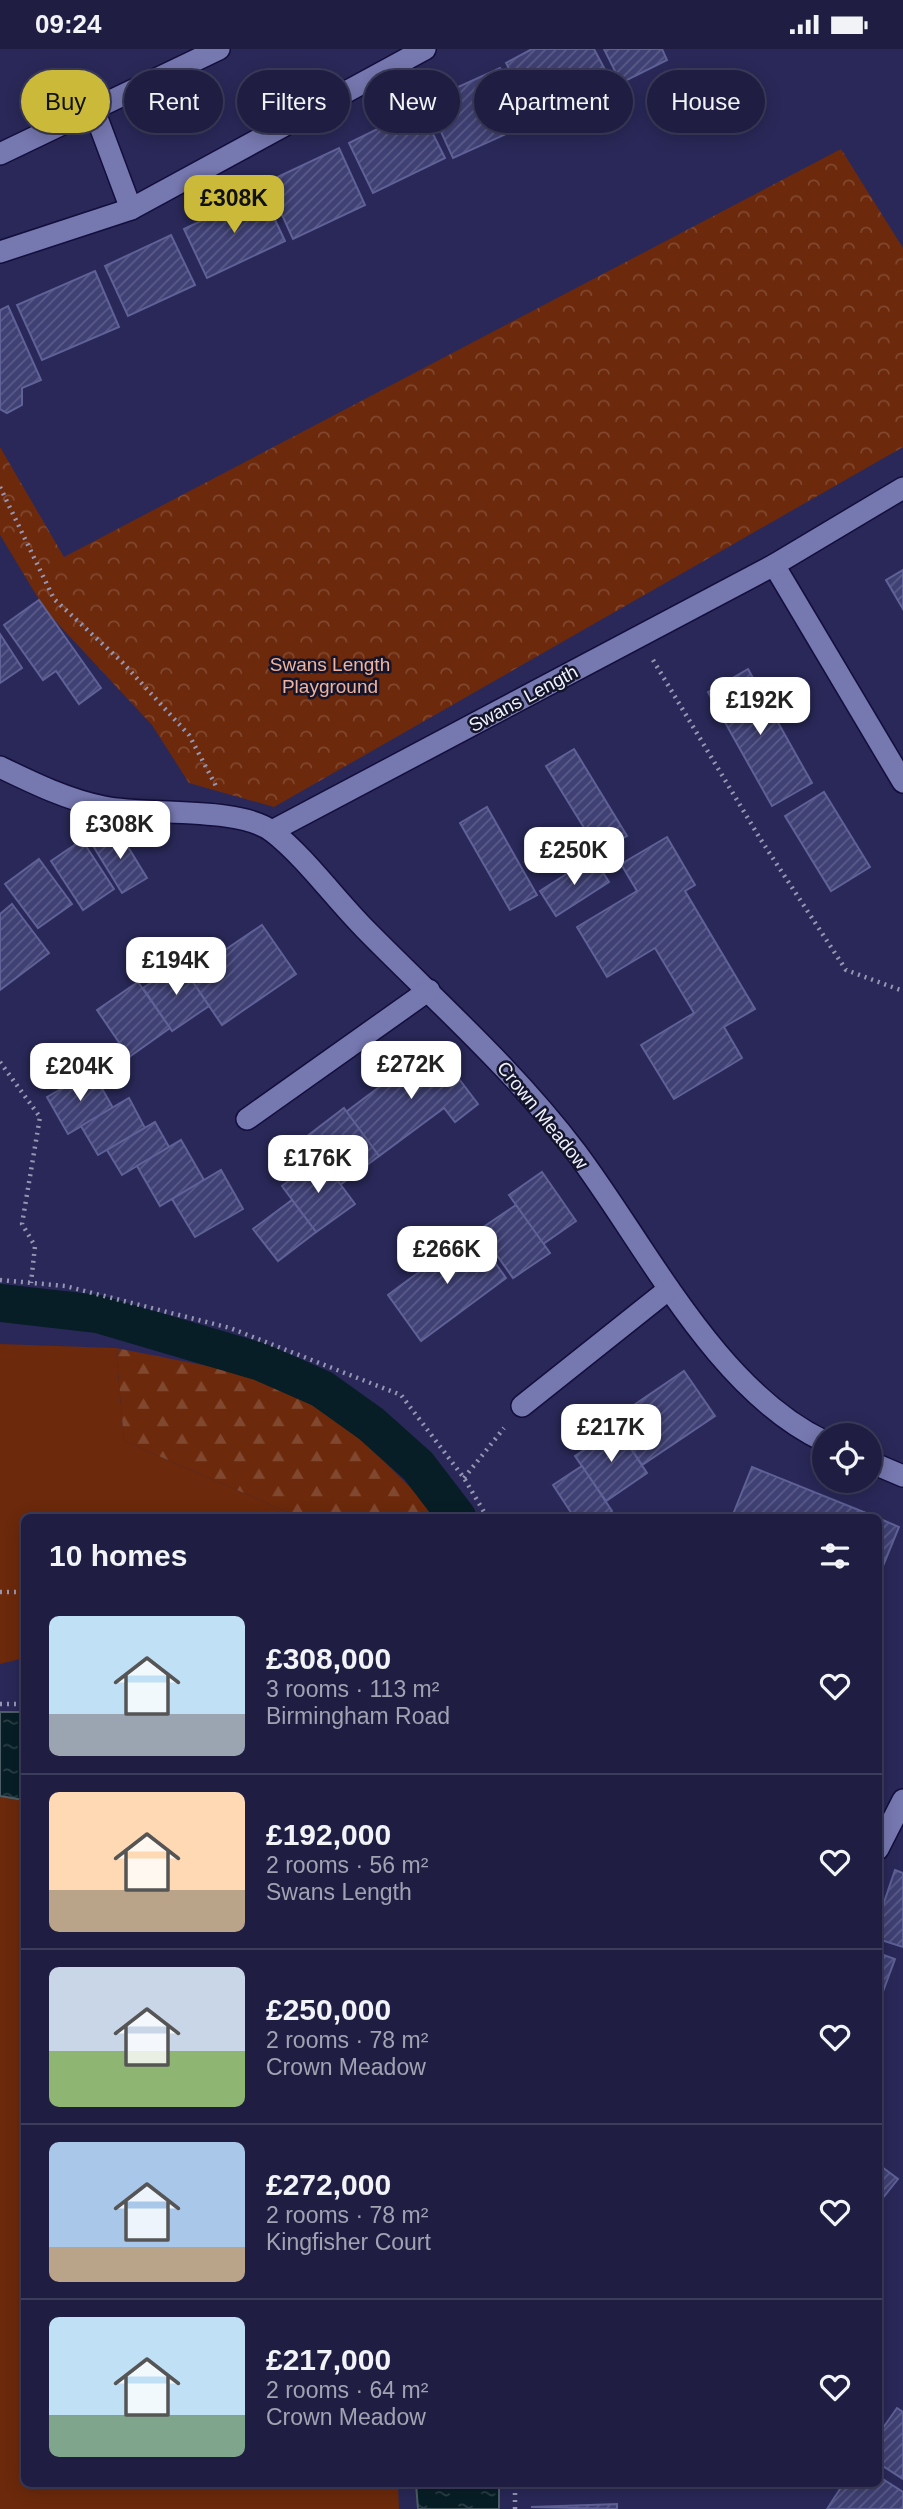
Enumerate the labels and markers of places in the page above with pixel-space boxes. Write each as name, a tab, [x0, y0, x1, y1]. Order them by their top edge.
pin: £308K	[185, 176, 283, 235]
pin: £192K	[711, 677, 809, 737]
pin: £308K	[71, 801, 169, 861]
pin: £250K	[525, 827, 623, 887]
pin: £194K	[127, 937, 225, 997]
pin: £272K	[362, 1041, 460, 1101]
pin: £204K	[31, 1044, 129, 1103]
pin: £176K	[269, 1135, 367, 1195]
pin: £266K	[398, 1227, 496, 1286]
pin: £217K	[562, 1405, 660, 1464]

